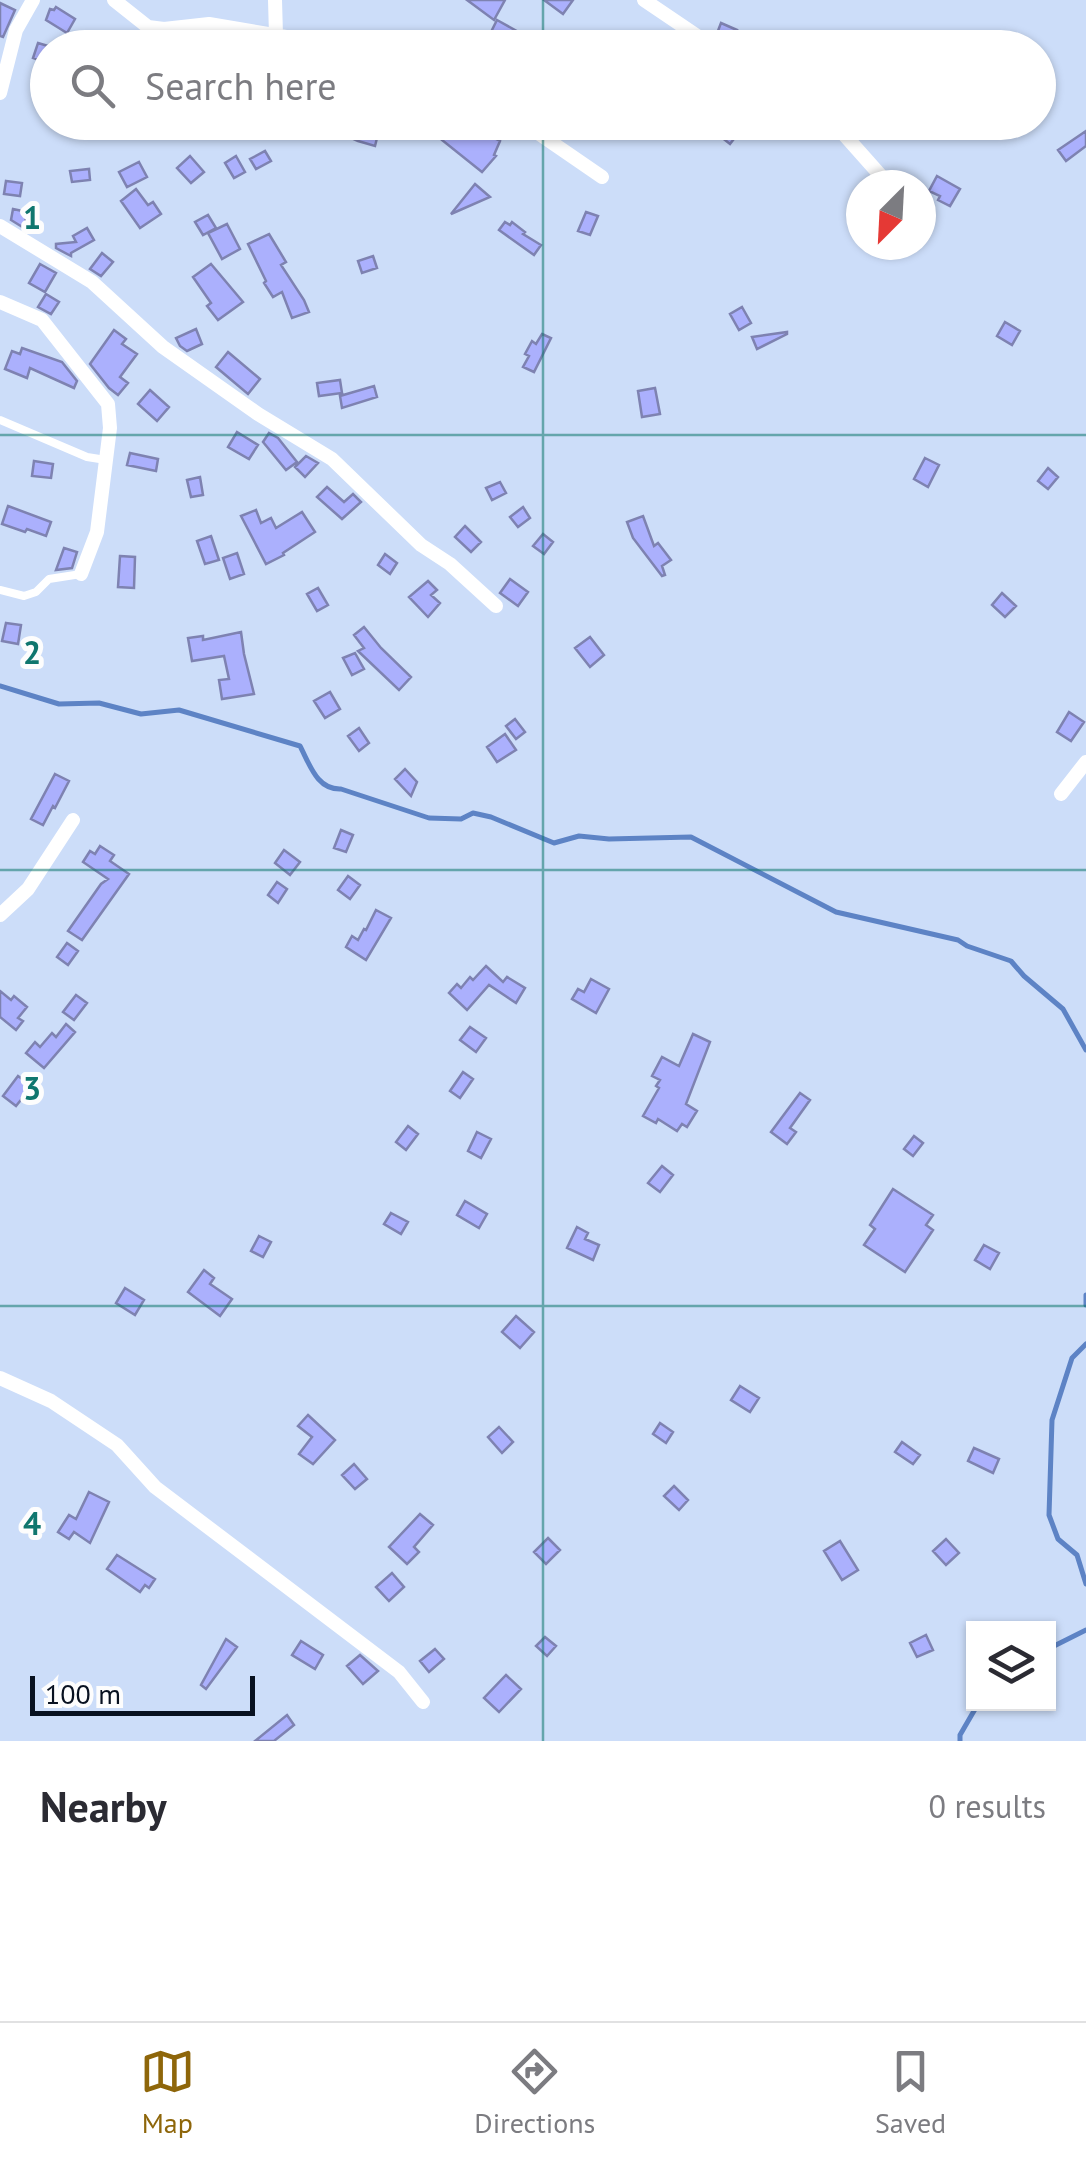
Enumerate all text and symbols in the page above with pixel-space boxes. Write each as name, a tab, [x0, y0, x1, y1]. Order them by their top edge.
search box	[30, 30, 1056, 140]
icon: search	[65, 58, 120, 113]
text: Search here	[145, 61, 337, 110]
north arrow	[846, 170, 936, 260]
text: 1	[23, 196, 41, 238]
text: 2	[23, 631, 41, 673]
text: 3	[23, 1067, 41, 1109]
text: 4	[23, 1502, 41, 1544]
map controls	[966, 1621, 1056, 1711]
button: layers	[966, 1621, 1056, 1711]
scale bar	[30, 1671, 255, 1716]
text: 100 m	[45, 1675, 121, 1712]
text: Nearby	[40, 1779, 167, 1834]
text: 0 results	[928, 1785, 1046, 1827]
tab: Map	[140, 2044, 195, 2141]
tab: Directions	[474, 2044, 595, 2141]
tab: Saved	[875, 2044, 946, 2141]

